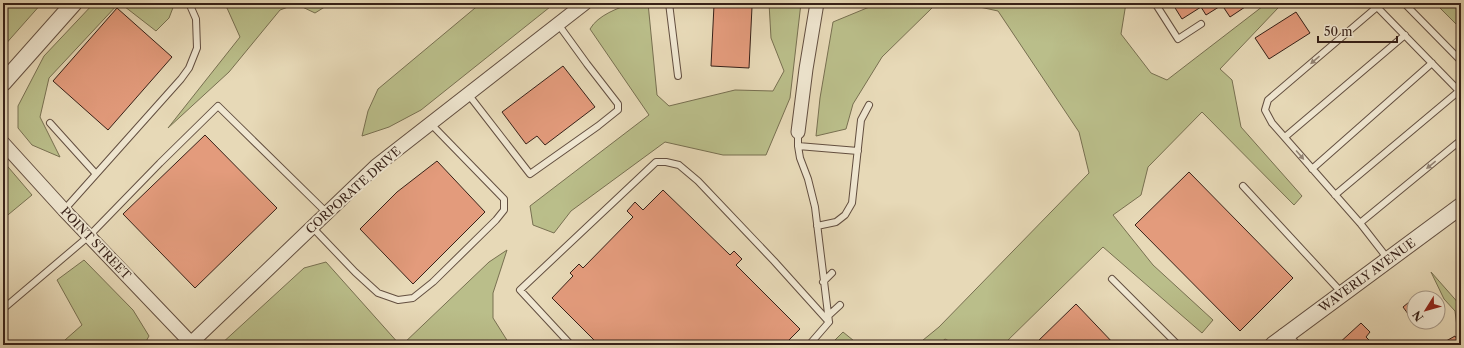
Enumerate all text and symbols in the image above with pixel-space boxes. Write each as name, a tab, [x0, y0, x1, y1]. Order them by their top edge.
scale bar	[1318, 18, 1397, 44]
text: 50 m	[1324, 24, 1353, 39]
one-way arrow	[1310, 55, 1321, 64]
street label: CORPORATE DRIVE	[302, 143, 404, 237]
one-way arrow	[1296, 150, 1305, 160]
one-way arrow	[1425, 160, 1436, 169]
street label: POINT STREET	[58, 204, 134, 282]
street label: WAVERLY AVENUE	[1316, 235, 1418, 315]
north arrow	[1406, 290, 1446, 330]

